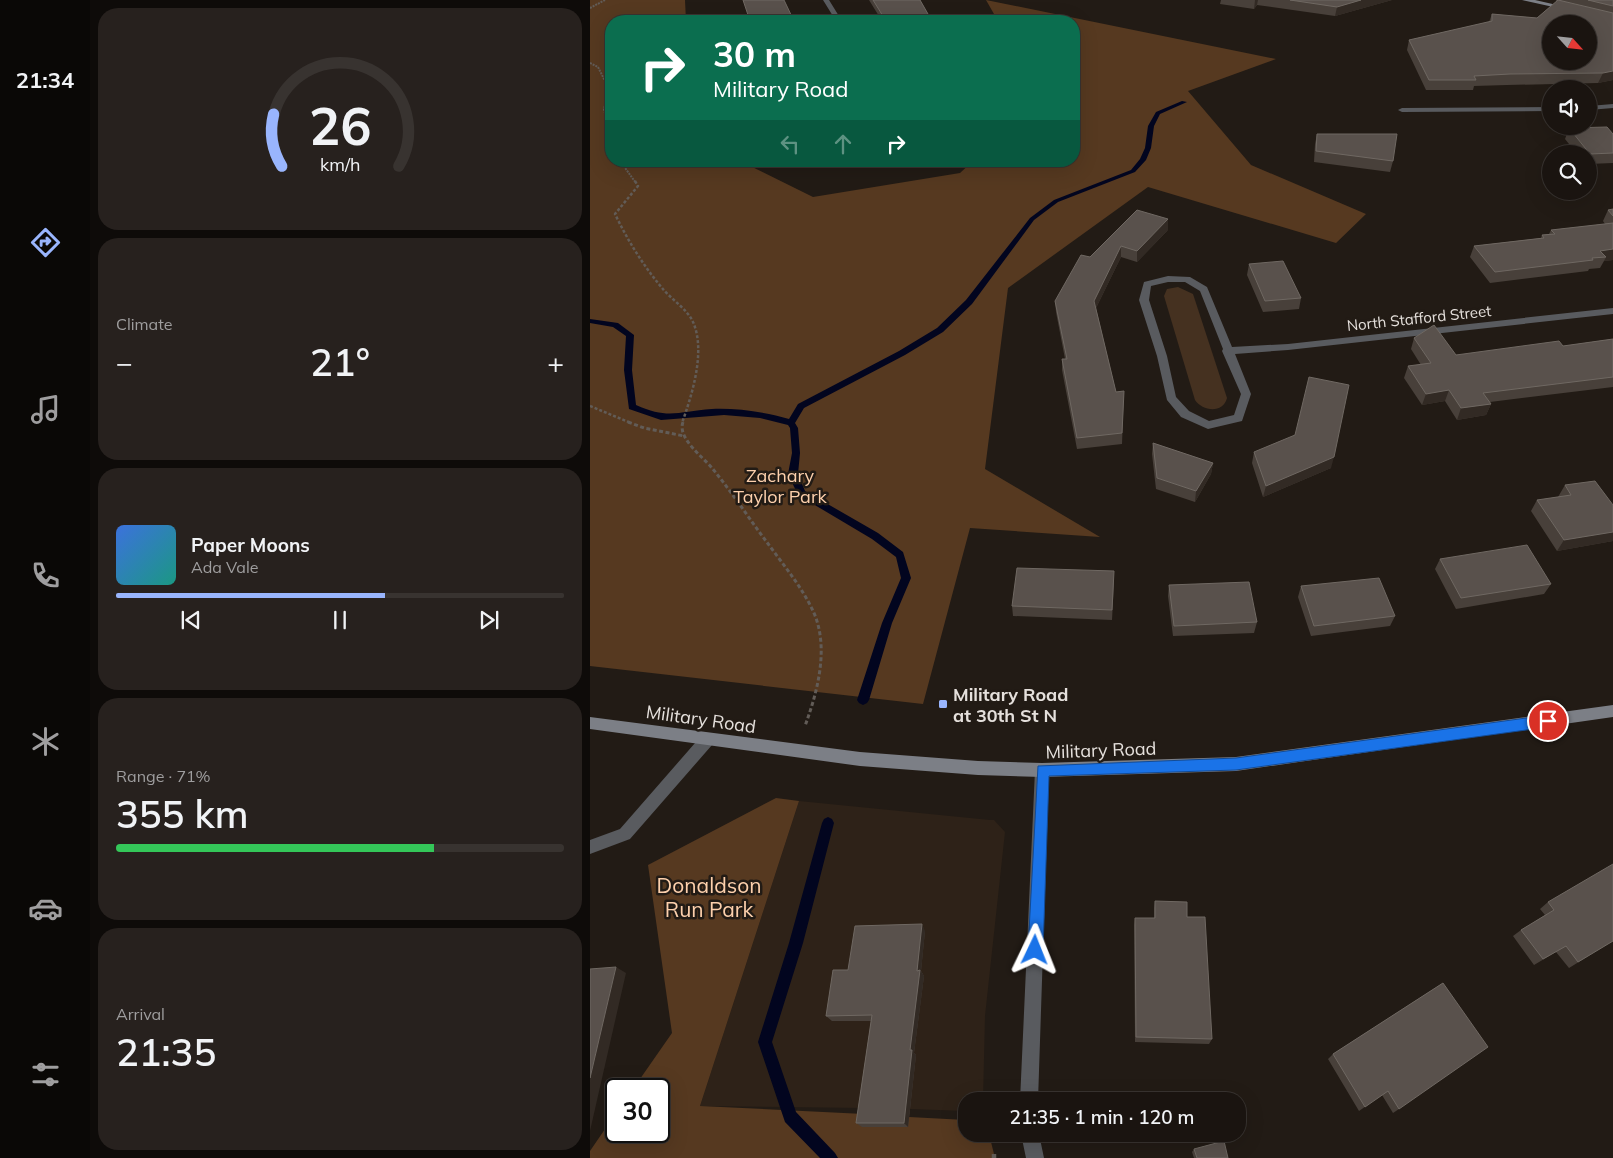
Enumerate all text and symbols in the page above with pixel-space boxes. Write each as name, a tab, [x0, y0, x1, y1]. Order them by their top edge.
north arrow	[1542, 15, 1598, 70]
map controls	[1542, 15, 1597, 200]
text: 30 m	[713, 32, 796, 76]
icon: right	[630, 35, 695, 100]
text: 21:34	[16, 66, 74, 94]
text: Military Road	[713, 75, 849, 103]
button: sound	[1542, 80, 1597, 135]
text: 26	[309, 93, 371, 158]
icon: left	[776, 130, 804, 158]
icon: ahead	[829, 130, 857, 158]
icon: right	[882, 130, 910, 158]
button: search	[1542, 145, 1597, 200]
text: km/h	[320, 153, 360, 175]
icon: directions	[28, 225, 63, 260]
street label: North Stafford Street	[1346, 301, 1492, 335]
text: Climate	[116, 314, 172, 334]
text: 21°	[310, 338, 370, 386]
text: −	[116, 345, 133, 380]
text: +	[547, 345, 564, 380]
icon: music	[28, 392, 63, 427]
park label: Zachary Taylor Park	[733, 464, 827, 508]
text: Paper Moons	[191, 533, 310, 557]
text: Ada Vale	[191, 557, 258, 577]
icon: phone	[28, 558, 63, 593]
icon: previous	[177, 606, 205, 634]
icon: pause	[326, 606, 354, 634]
icon: next	[475, 606, 503, 634]
place label: Military Road at 30th St N	[953, 683, 1068, 727]
marker: Military Road at 30th St N	[937, 698, 949, 710]
street label: Military Road	[645, 700, 757, 738]
pin	[1527, 700, 1569, 742]
icon: arrive	[1534, 707, 1562, 735]
icon: climate	[28, 724, 63, 759]
street label: Military Road	[1045, 737, 1157, 763]
text: Range · 71%	[116, 766, 211, 786]
text: 355 km	[116, 790, 249, 838]
park label: Donaldson Run Park	[657, 872, 761, 922]
icon: car	[28, 891, 63, 926]
position arrow	[1008, 923, 1060, 975]
text: Arrival	[116, 1004, 165, 1024]
text: 21:35	[116, 1028, 216, 1076]
icon: filters	[28, 1057, 63, 1092]
speed limit sign: 30	[605, 1078, 670, 1143]
text: 21:35 · 1 min · 120 m	[1009, 1105, 1195, 1129]

